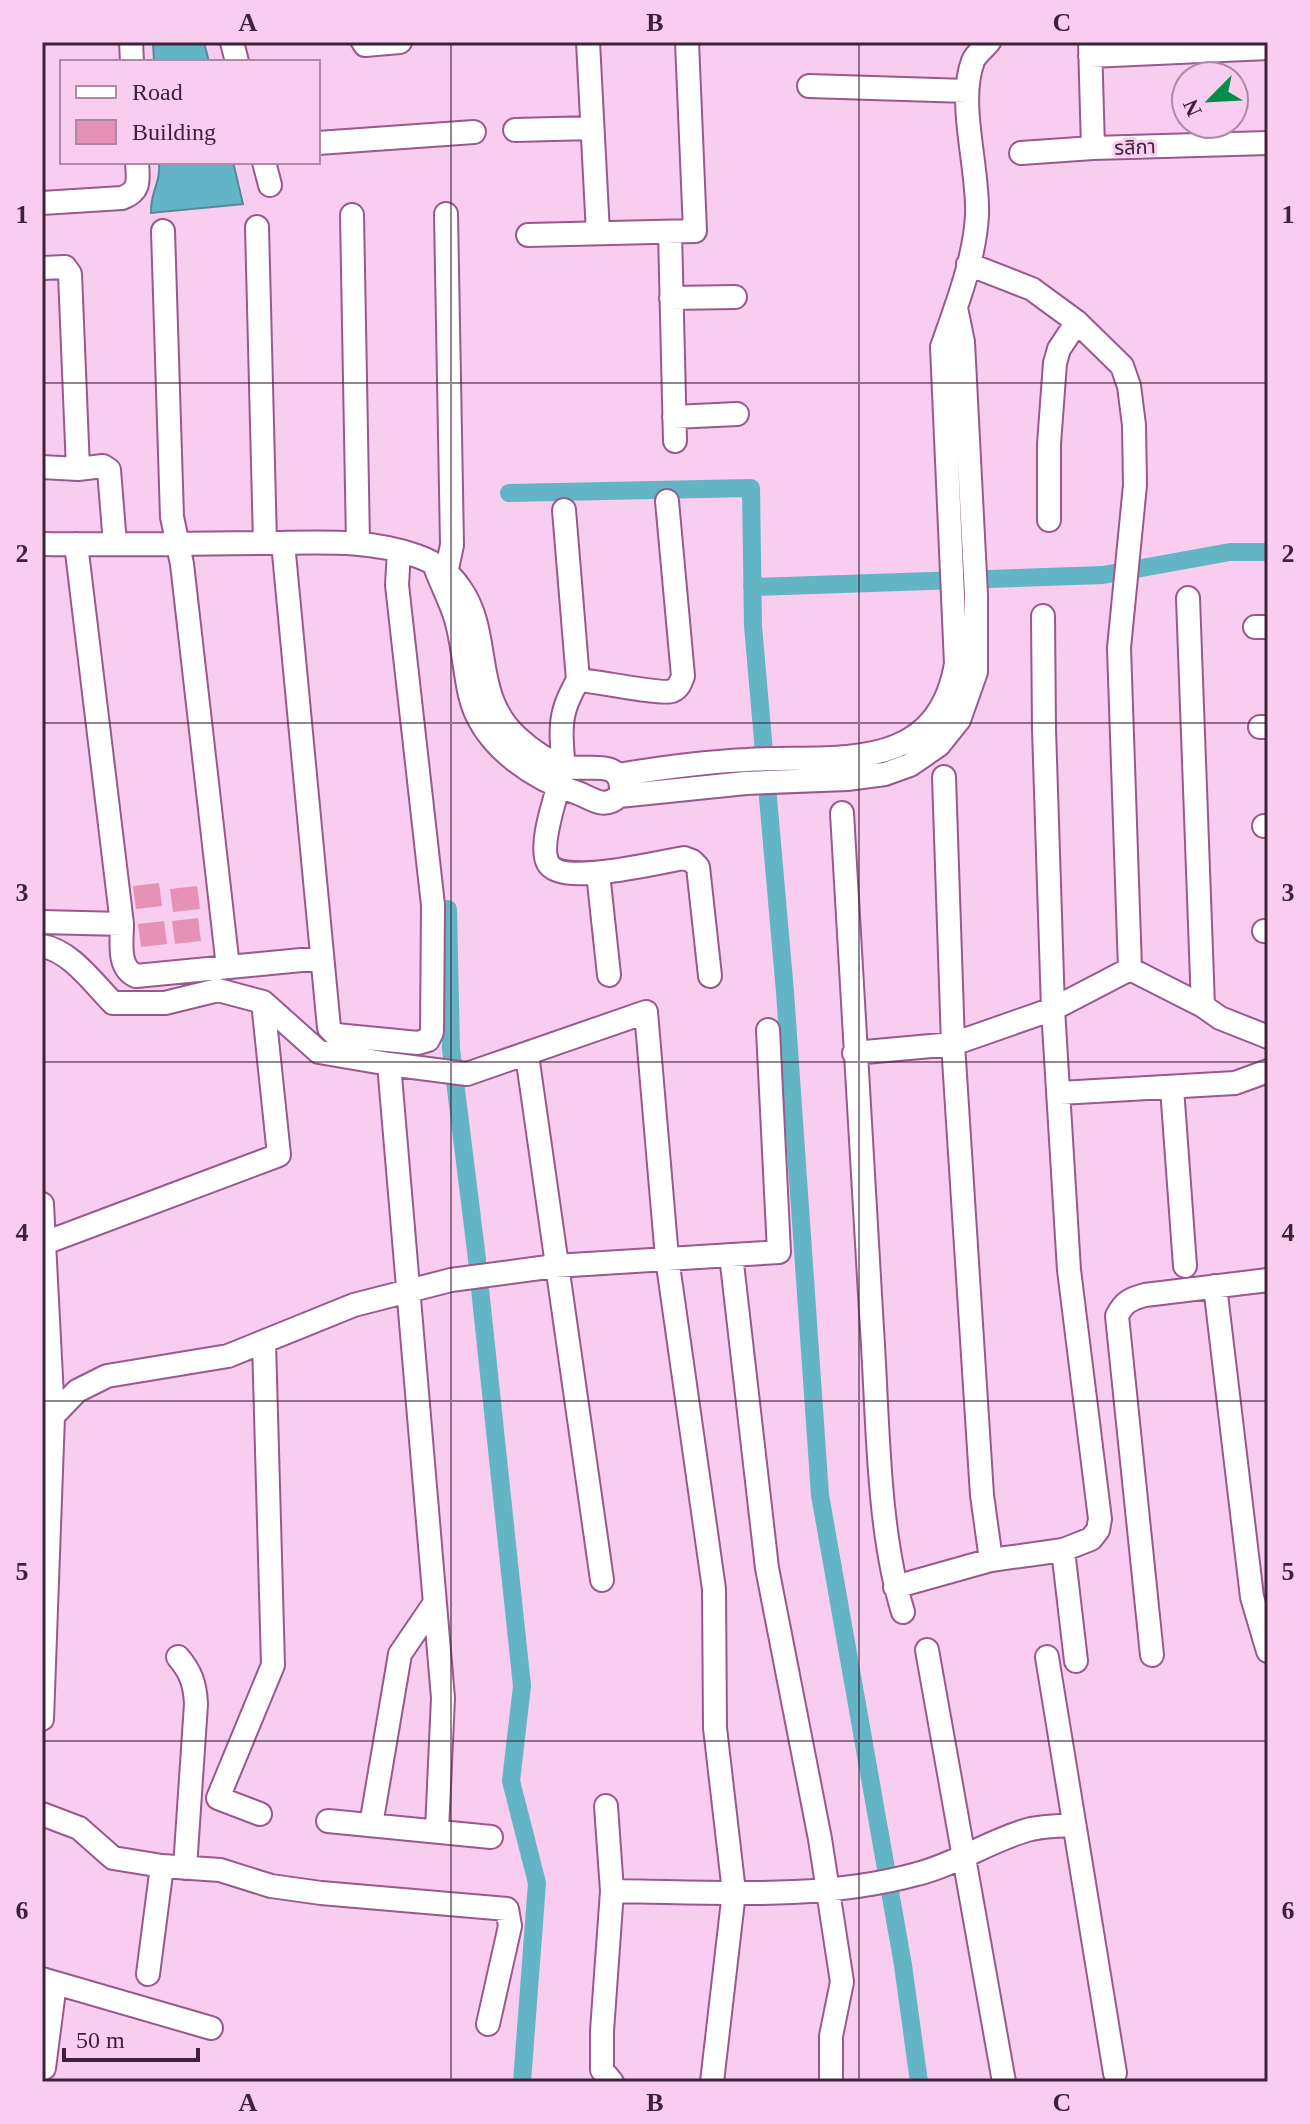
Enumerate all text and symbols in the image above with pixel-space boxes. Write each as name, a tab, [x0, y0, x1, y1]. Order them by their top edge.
text: A	[239, 8, 258, 37]
text: B	[646, 8, 664, 37]
text: C	[1053, 8, 1071, 37]
legend	[60, 60, 320, 164]
north arrow	[1170, 60, 1250, 140]
text: Road	[132, 79, 183, 105]
text: N	[1177, 95, 1207, 120]
text: Building	[132, 119, 216, 145]
street label: รสิกา	[1114, 135, 1156, 159]
text: 1	[16, 200, 29, 229]
text: 1	[1282, 200, 1295, 229]
text: 2	[16, 539, 29, 568]
text: 2	[1282, 539, 1295, 568]
text: 3	[16, 878, 29, 907]
text: 3	[1282, 878, 1295, 907]
text: 4	[16, 1218, 29, 1247]
text: 4	[1282, 1218, 1295, 1247]
text: 5	[16, 1557, 29, 1586]
text: 5	[1282, 1557, 1295, 1586]
text: 6	[16, 1896, 29, 1925]
text: 6	[1282, 1896, 1295, 1925]
scale bar	[64, 2012, 198, 2062]
text: 50 m	[76, 2027, 125, 2053]
text: A	[239, 2088, 258, 2117]
text: B	[646, 2088, 664, 2117]
text: C	[1053, 2088, 1071, 2117]

